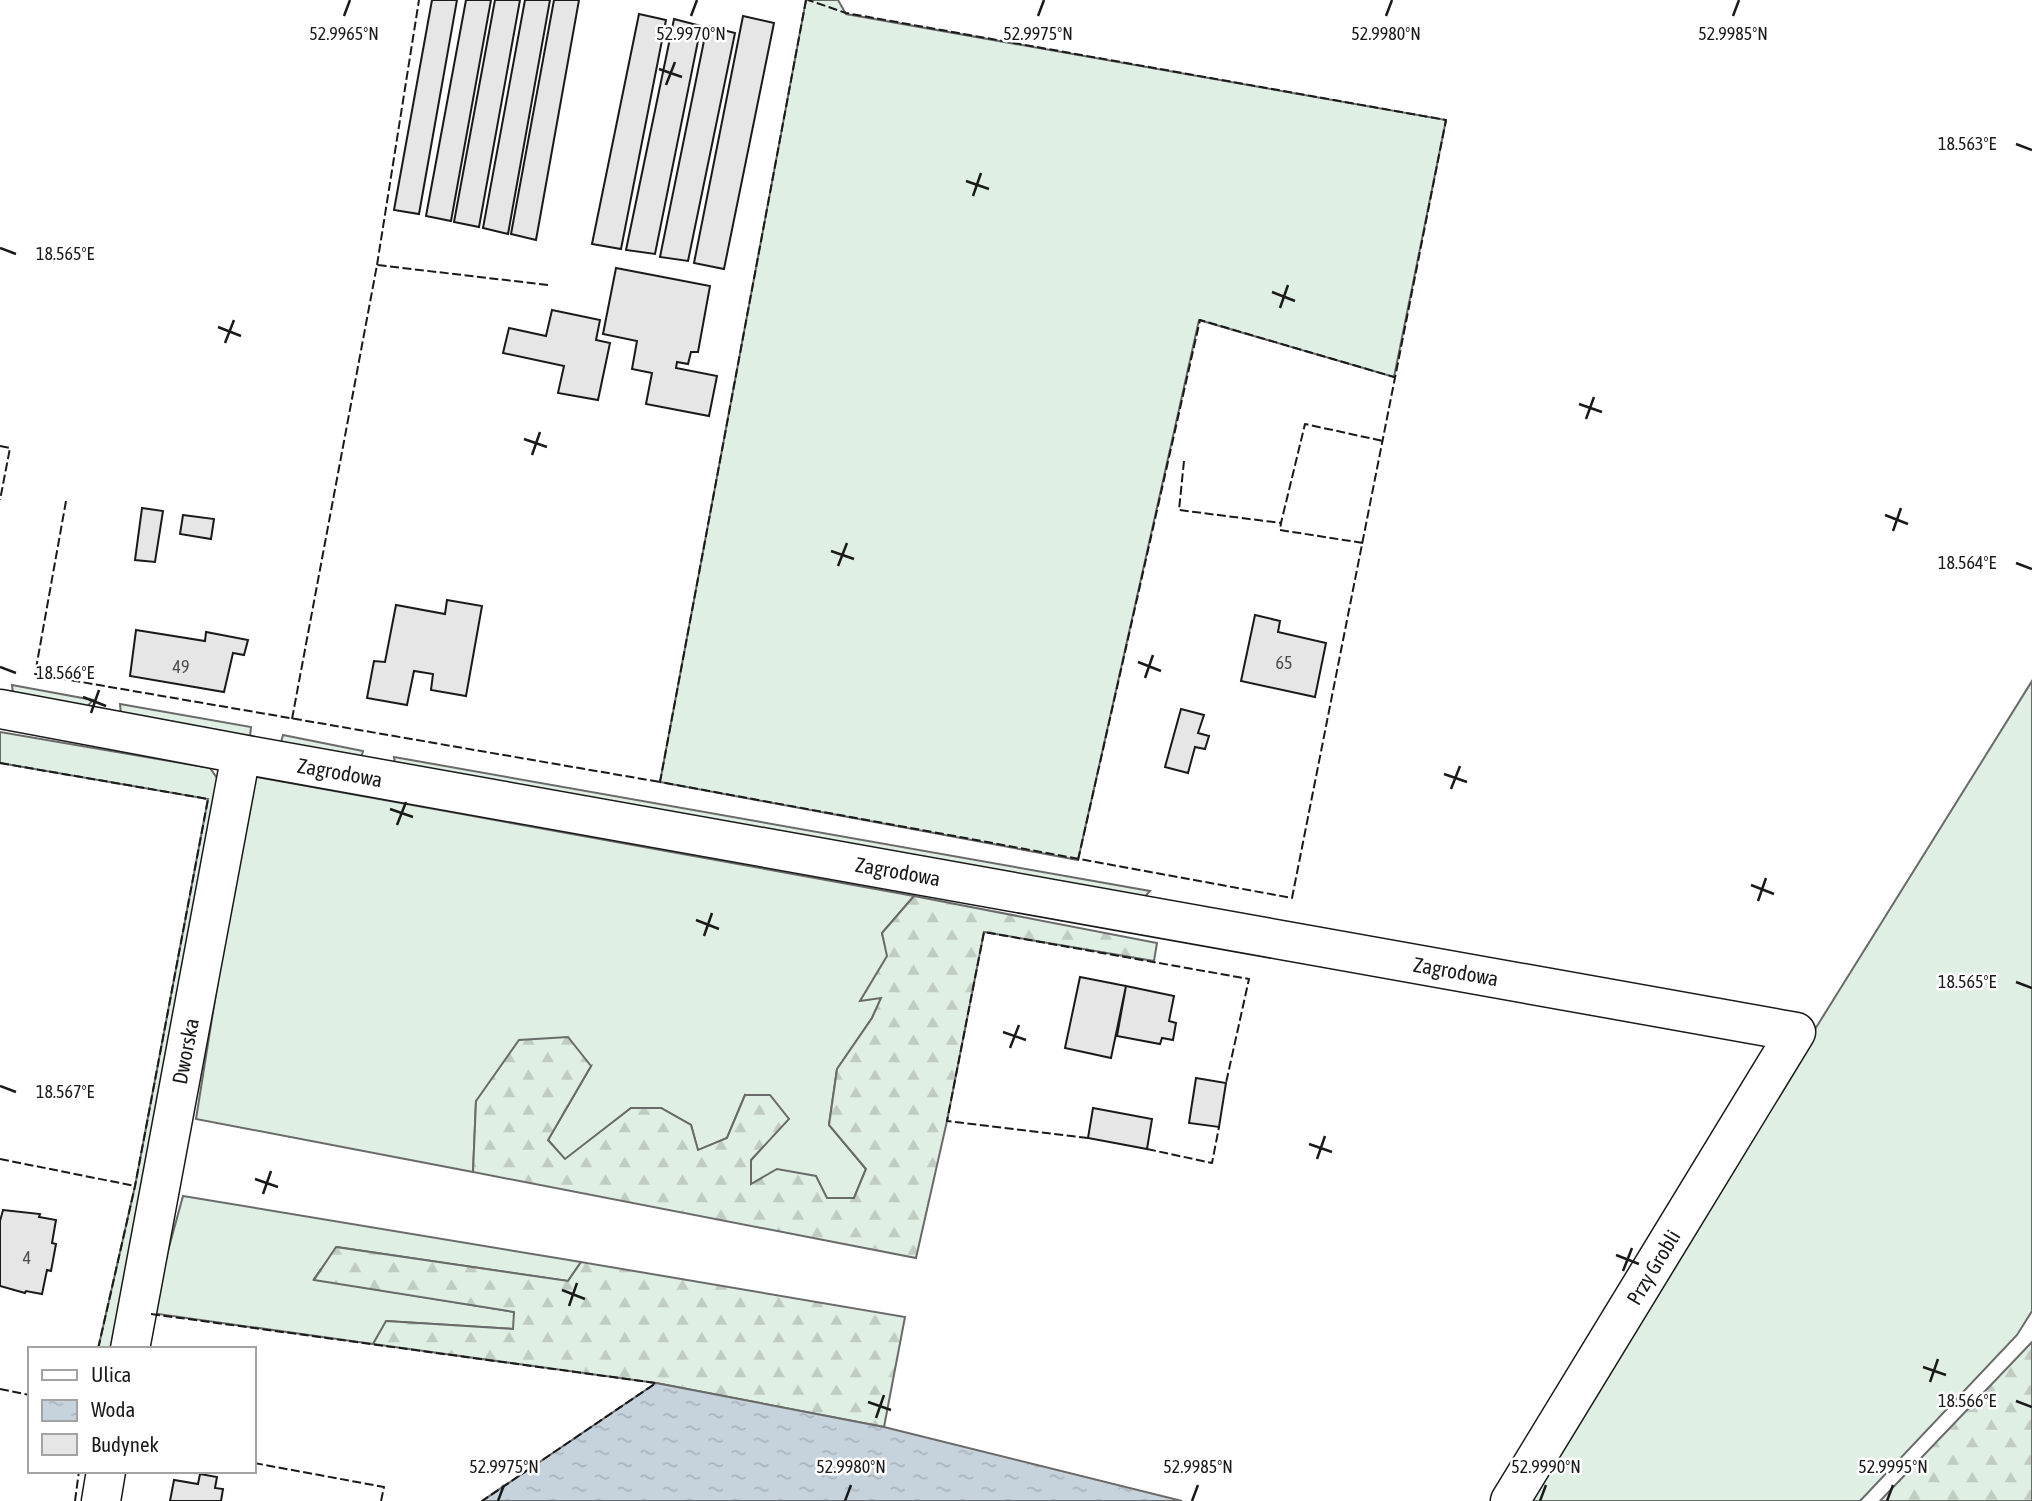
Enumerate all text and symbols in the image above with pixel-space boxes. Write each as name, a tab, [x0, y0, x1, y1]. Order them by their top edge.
text: 52.9965°N	[309, 23, 379, 44]
text: 52.9970°N	[656, 23, 726, 44]
text: 52.9975°N	[1003, 23, 1073, 44]
text: 52.9980°N	[1351, 23, 1421, 44]
text: 52.9985°N	[1698, 23, 1768, 44]
text: 18.563°E	[1938, 133, 1996, 154]
text: 18.565°E	[36, 243, 94, 264]
text: 18.564°E	[1938, 552, 1996, 573]
house number: 65	[1276, 652, 1292, 673]
house number: 49	[173, 656, 189, 677]
text: 18.566°E	[36, 662, 94, 683]
street label: Zagrodowa	[296, 753, 384, 791]
street label: Zagrodowa	[854, 852, 942, 890]
street label: Zagrodowa	[1412, 952, 1500, 990]
text: 18.565°E	[1938, 971, 1996, 992]
street label: Dworska	[167, 1016, 203, 1086]
text: 18.567°E	[36, 1081, 94, 1102]
street label: Przy Grobli	[1621, 1225, 1685, 1309]
house number: 4	[23, 1247, 31, 1268]
legend	[28, 1347, 256, 1473]
text: Ulica	[91, 1362, 131, 1386]
text: 18.566°E	[1938, 1390, 1996, 1411]
text: Woda	[91, 1397, 135, 1421]
text: Budynek	[91, 1432, 159, 1456]
text: 52.9975°N	[469, 1456, 539, 1477]
text: 52.9980°N	[816, 1456, 886, 1477]
text: 52.9985°N	[1163, 1456, 1233, 1477]
text: 52.9990°N	[1511, 1456, 1581, 1477]
text: 52.9995°N	[1858, 1456, 1928, 1477]

